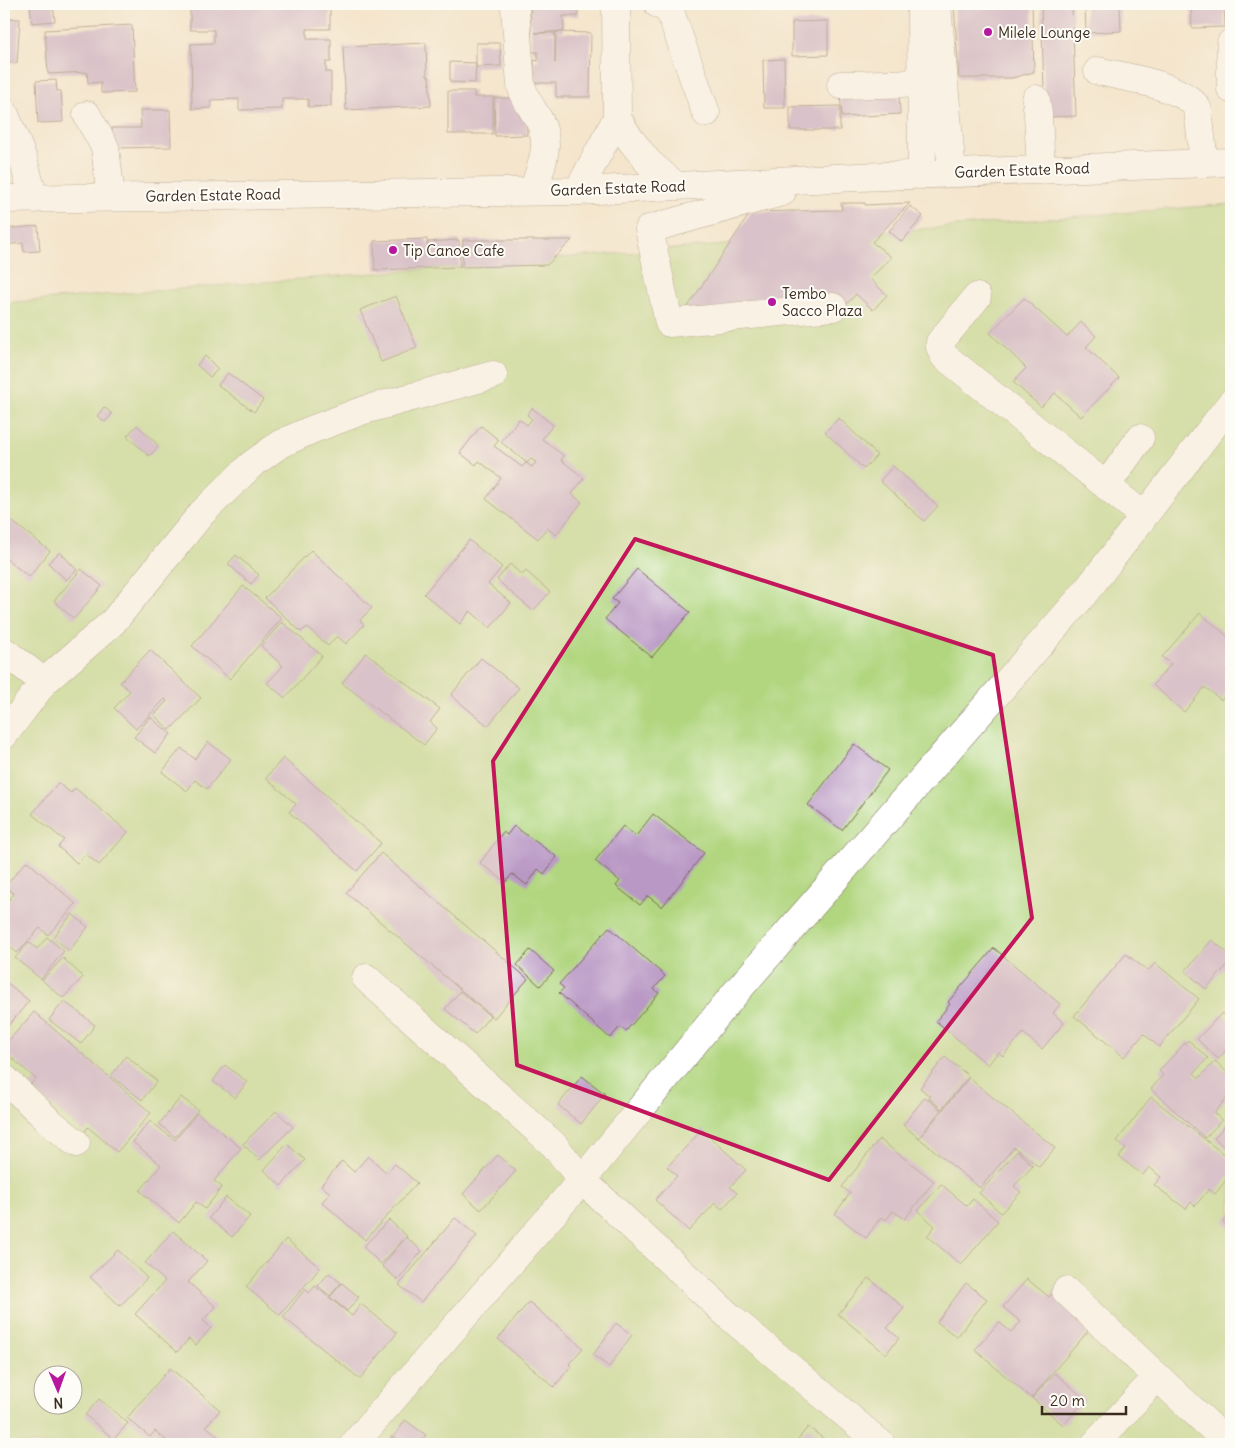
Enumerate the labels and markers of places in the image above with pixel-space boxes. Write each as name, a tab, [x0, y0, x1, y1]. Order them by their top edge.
place label: Milele Lounge	[998, 23, 1090, 42]
marker: Milele Lounge	[982, 26, 994, 38]
place label: Tip Canoe Cafe	[403, 241, 504, 260]
marker: Tip Canoe Cafe	[387, 244, 399, 256]
place label: Tembo Sacco Plaza	[782, 284, 863, 320]
marker: Tembo Sacco Plaza	[766, 296, 778, 308]

